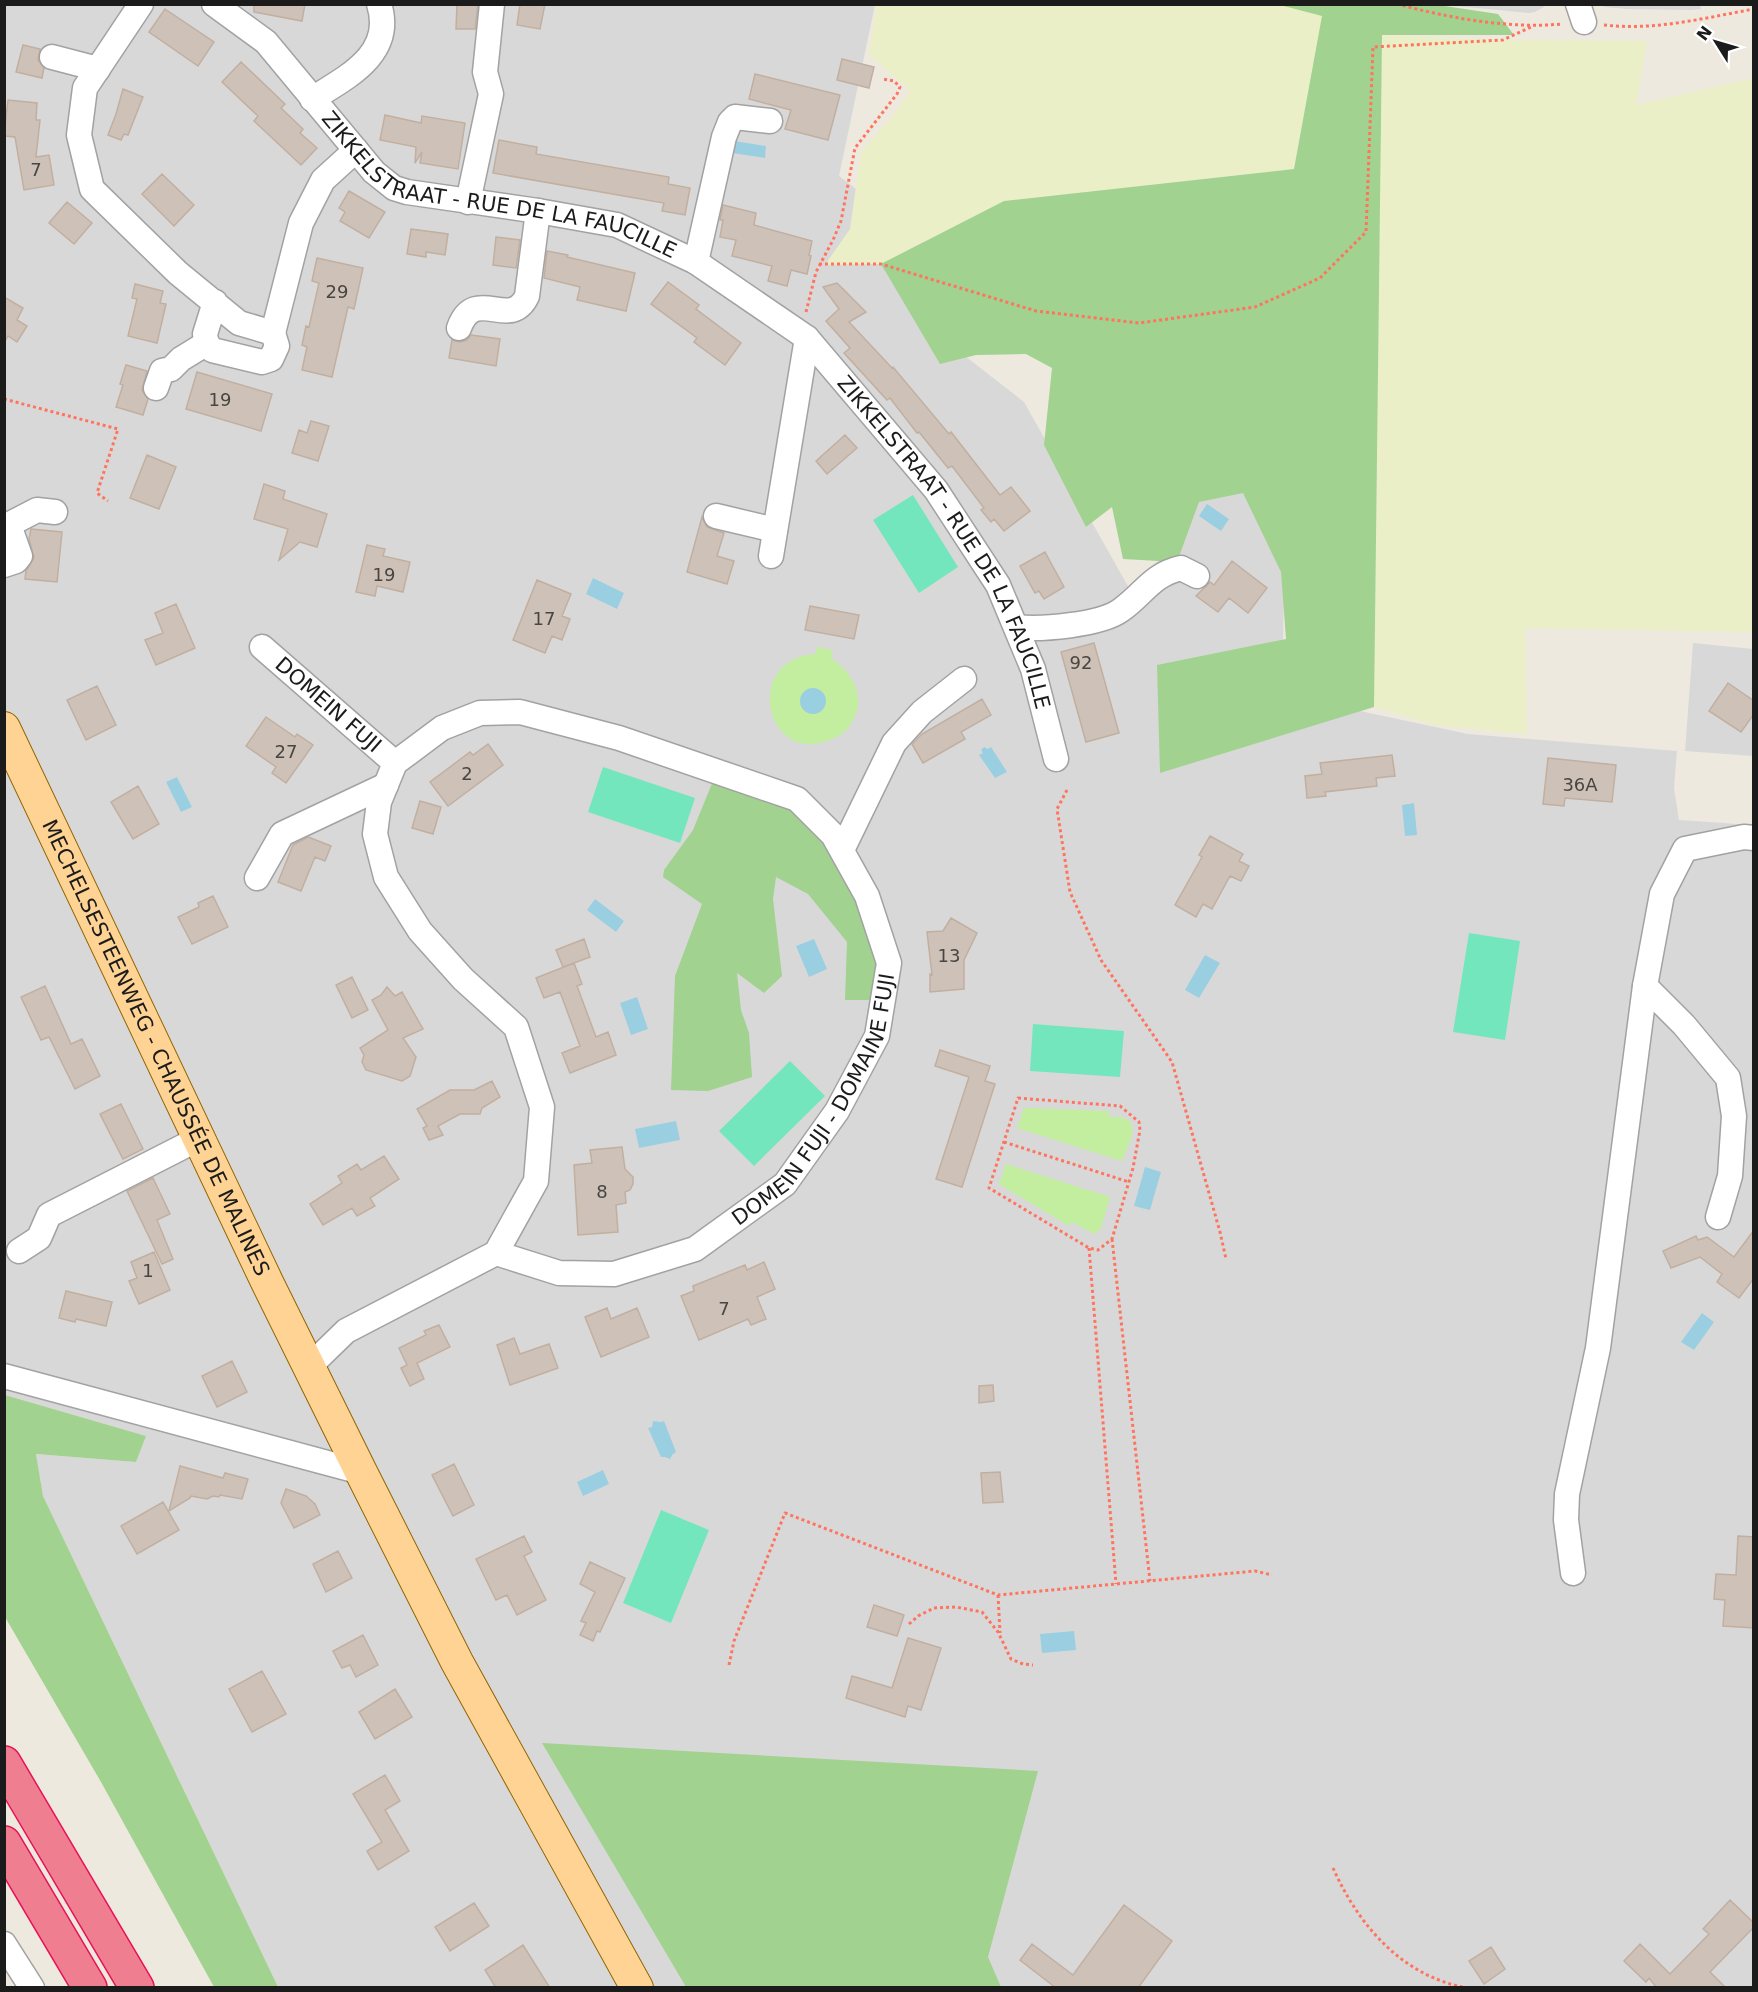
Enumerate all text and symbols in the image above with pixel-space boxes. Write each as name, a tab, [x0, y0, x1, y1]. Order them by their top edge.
north arrow	[1686, 12, 1746, 72]
text: N	[1693, 22, 1716, 44]
street label: ZIKKELSTRAAT - RUE DE LA FAUCILLE	[317, 107, 680, 263]
house number: 7	[30, 159, 42, 180]
house number: 29	[326, 281, 348, 302]
street label: ZIKKELSTRAAT - RUE DE LA FAUCILLE	[832, 371, 1055, 712]
house number: 19	[209, 389, 231, 410]
house number: 19	[373, 564, 395, 585]
house number: 17	[533, 608, 555, 629]
street label: DOMEIN FUJI	[270, 652, 386, 757]
house number: 92	[1070, 652, 1092, 673]
house number: 27	[275, 741, 297, 762]
house number: 2	[461, 763, 473, 784]
house number: 36A	[1562, 774, 1598, 795]
street label: MECHELSESTEENWEG - CHAUSSÉE DE MALINES	[37, 816, 274, 1280]
house number: 13	[938, 945, 960, 966]
street label: DOMEIN FUJI - DOMAINE FUJI	[727, 971, 899, 1230]
house number: 8	[596, 1181, 608, 1202]
house number: 1	[142, 1260, 154, 1281]
house number: 7	[718, 1298, 730, 1319]

